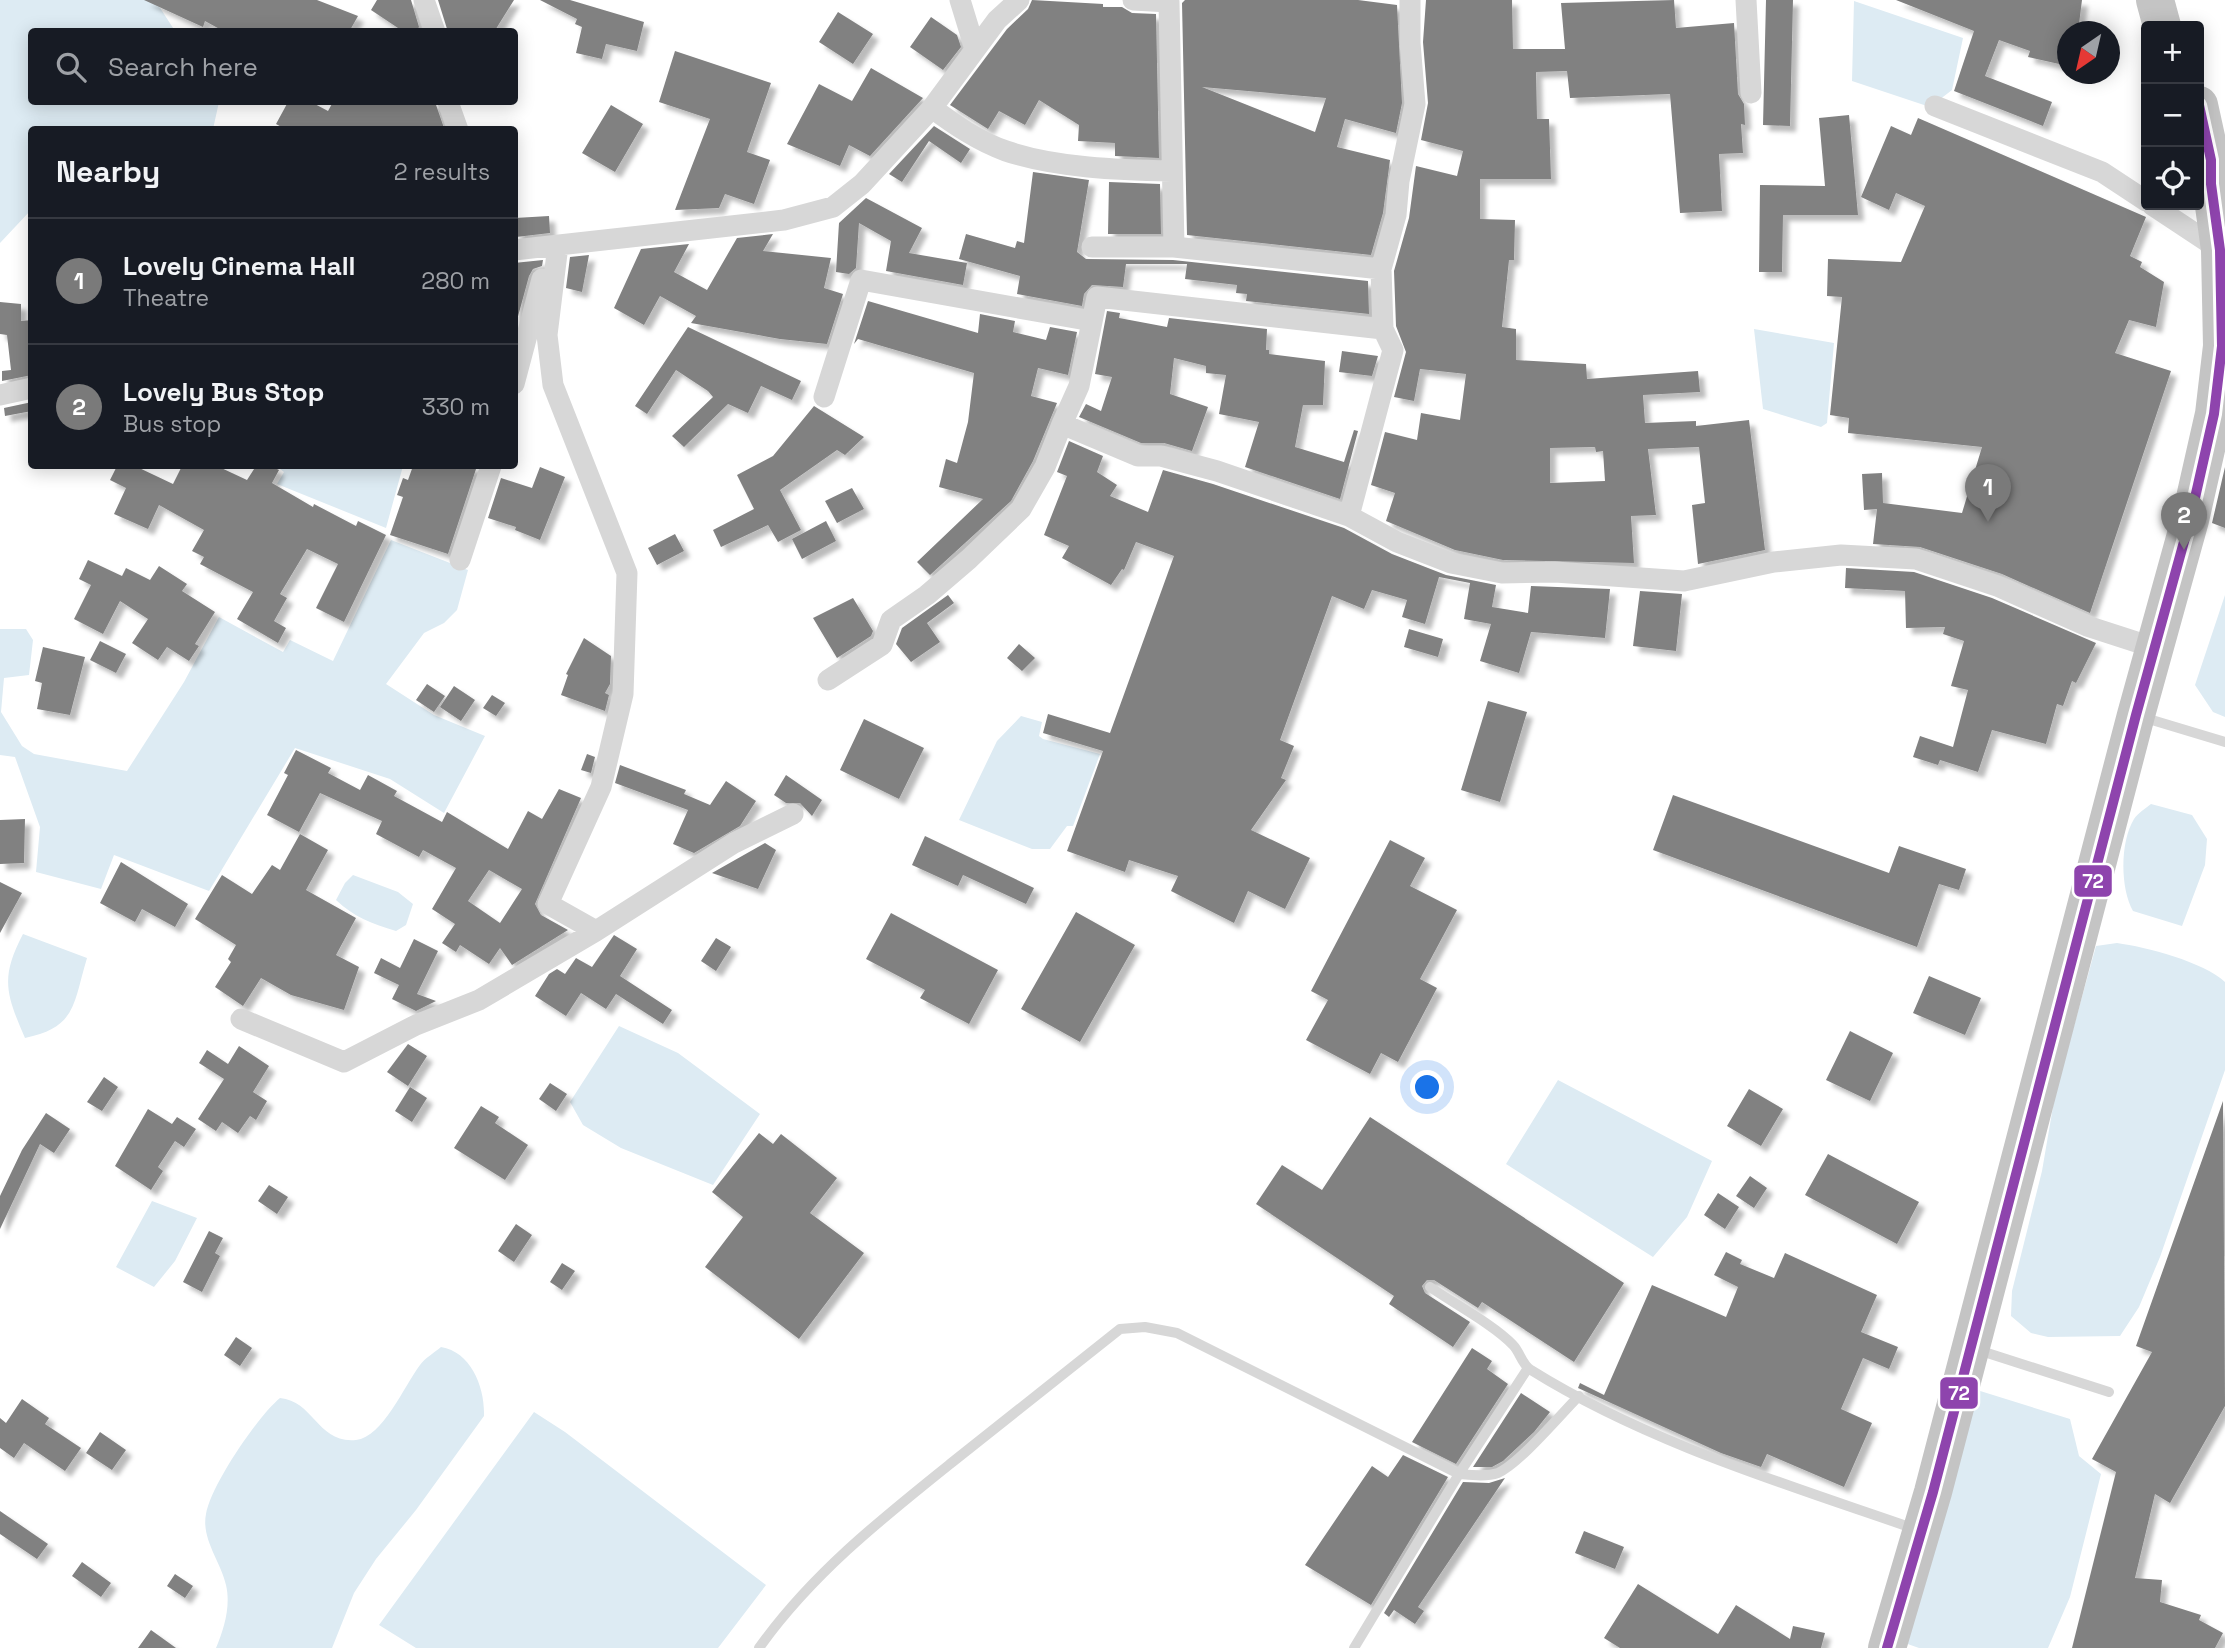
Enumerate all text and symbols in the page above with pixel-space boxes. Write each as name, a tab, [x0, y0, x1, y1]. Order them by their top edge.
north arrow	[2057, 21, 2120, 84]
map controls	[2141, 21, 2204, 210]
button: +	[2141, 21, 2204, 84]
search box	[28, 28, 518, 105]
icon: search	[52, 48, 90, 86]
text: Search here	[108, 50, 258, 84]
button: −	[2141, 84, 2204, 147]
button: locate	[2141, 147, 2204, 210]
text: Nearby	[56, 152, 160, 191]
text: 2 results	[394, 157, 490, 187]
text: Lovely Cinema Hall	[123, 249, 356, 283]
text: 1	[74, 266, 84, 296]
text: 280 m	[421, 266, 490, 296]
text: Theatre	[123, 283, 209, 313]
text: Lovely Bus Stop	[123, 375, 324, 409]
text: 2	[72, 392, 86, 422]
text: 330 m	[422, 392, 490, 422]
text: Bus stop	[123, 409, 221, 439]
pin: 1	[1965, 464, 2011, 522]
pin: 2	[2161, 492, 2207, 550]
line badge: 72	[2073, 864, 2113, 898]
text: 72	[2082, 869, 2104, 894]
your location	[1410, 1070, 1444, 1104]
line badge: 72	[1939, 1376, 1979, 1410]
text: 72	[1948, 1381, 1970, 1406]

